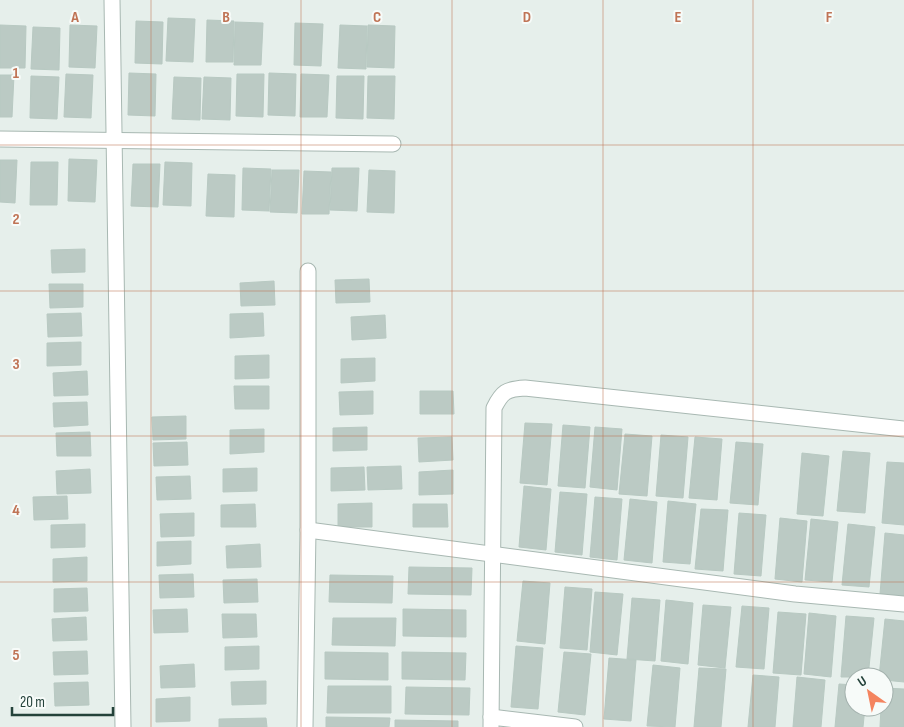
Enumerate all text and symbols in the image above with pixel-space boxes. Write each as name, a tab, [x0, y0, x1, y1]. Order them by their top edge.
text: A	[70, 8, 79, 27]
text: B	[222, 8, 230, 27]
text: C	[373, 8, 381, 27]
text: D	[523, 8, 531, 27]
text: E	[675, 8, 682, 27]
text: F	[826, 8, 833, 27]
text: 1	[13, 64, 20, 83]
text: 2	[12, 210, 20, 229]
text: 3	[12, 355, 20, 374]
text: 4	[12, 501, 20, 520]
text: 5	[12, 646, 20, 665]
north arrow	[844, 667, 894, 717]
text: U	[855, 672, 870, 691]
scale bar	[12, 684, 114, 716]
text: 20 m	[20, 693, 45, 712]

